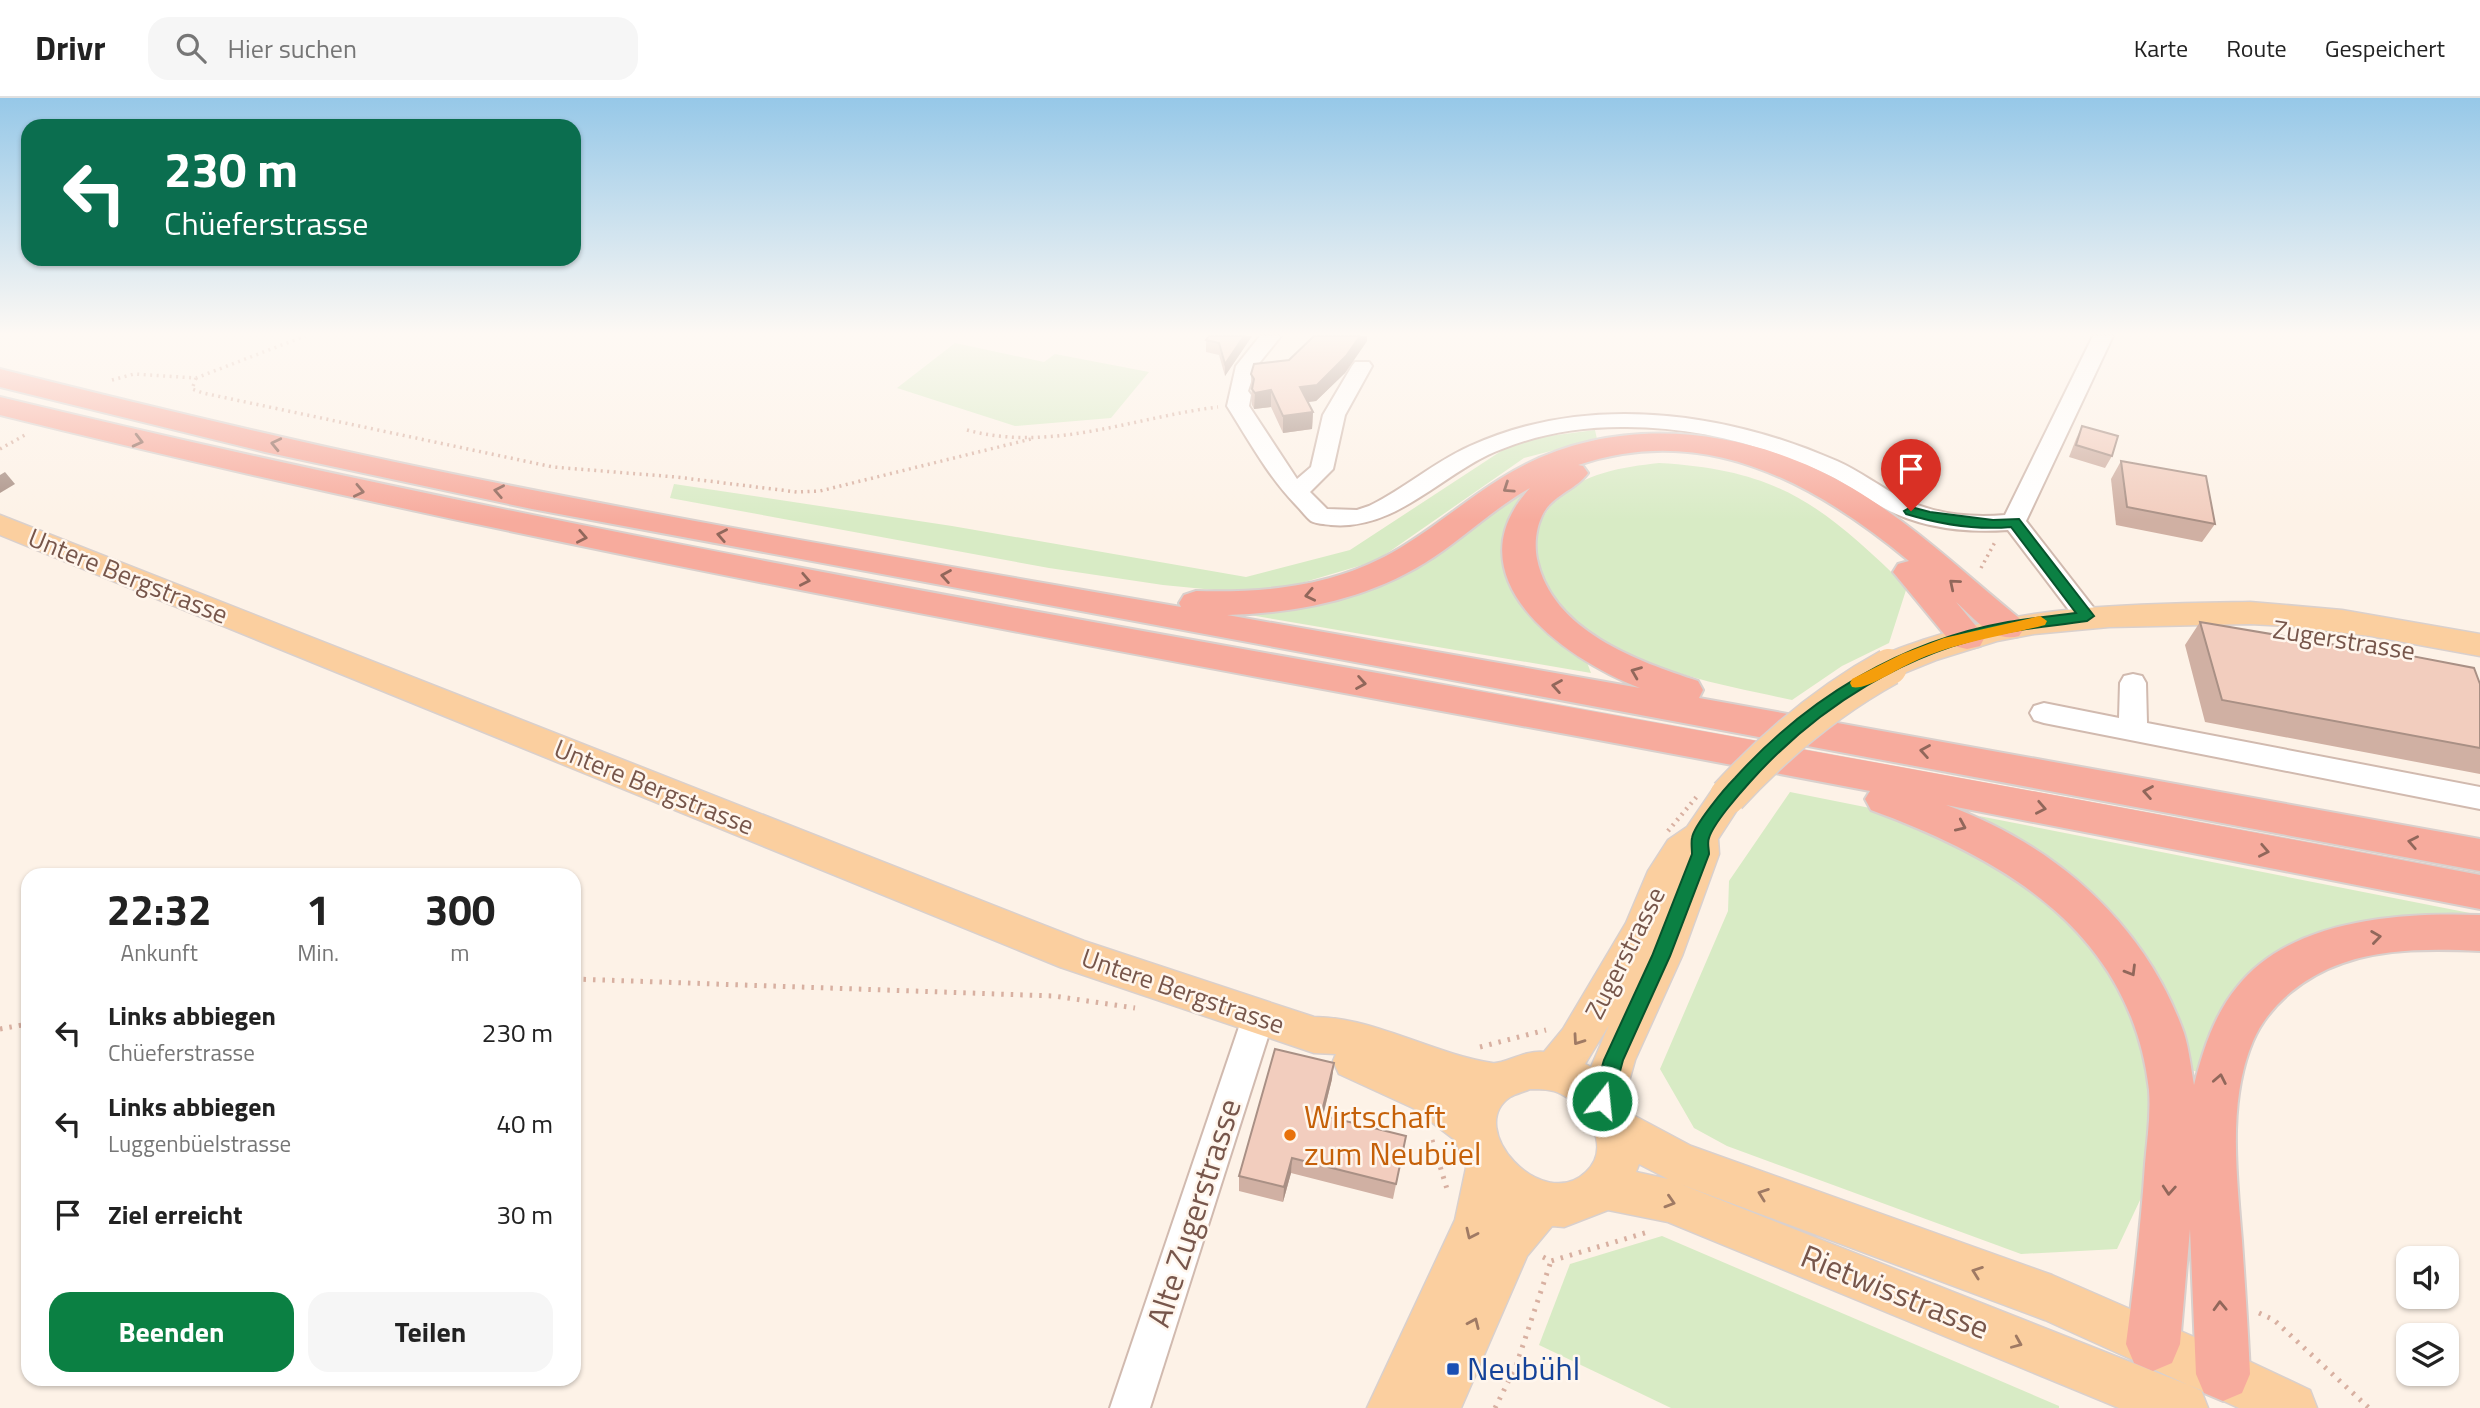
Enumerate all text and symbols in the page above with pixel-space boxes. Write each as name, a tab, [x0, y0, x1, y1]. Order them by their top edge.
search box	[148, 17, 638, 80]
text: Drivr	[35, 23, 106, 73]
icon: search	[172, 29, 210, 67]
text: Hier suchen	[228, 29, 357, 68]
text: Karte	[2134, 30, 2188, 66]
text: Route	[2226, 30, 2287, 66]
text: Gespeichert	[2325, 30, 2445, 66]
text: 230 m	[164, 131, 298, 206]
icon: left	[49, 147, 140, 238]
text: Chüeferstrasse	[164, 199, 368, 247]
one-way arrow	[131, 432, 143, 447]
one-way arrow	[270, 437, 282, 452]
pin	[1881, 439, 1941, 511]
icon: arrive	[1892, 450, 1930, 488]
one-way arrow	[1503, 480, 1516, 492]
one-way arrow	[353, 482, 365, 497]
one-way arrow	[493, 484, 505, 499]
street label: Untere Bergstrasse	[22, 518, 234, 633]
one-way arrow	[716, 528, 728, 543]
one-way arrow	[576, 529, 588, 544]
one-way arrow	[940, 570, 952, 585]
one-way arrow	[799, 572, 811, 587]
one-way arrow	[1949, 579, 1962, 592]
one-way arrow	[1304, 587, 1316, 602]
street label: Zugerstrasse	[2270, 609, 2418, 670]
one-way arrow	[1631, 666, 1643, 680]
one-way arrow	[1355, 675, 1367, 690]
one-way arrow	[1551, 679, 1563, 694]
street label: Untere Bergstrasse	[548, 729, 760, 844]
one-way arrow	[1919, 745, 1931, 760]
one-way arrow	[2143, 786, 2155, 801]
one-way arrow	[2035, 800, 2047, 815]
one-way arrow	[1953, 818, 1966, 832]
one-way arrow	[2407, 836, 2419, 851]
one-way arrow	[2258, 842, 2270, 857]
text: 22:32	[107, 877, 212, 941]
text: 1	[306, 877, 330, 941]
text: 300	[425, 877, 495, 941]
street label: Zugerstrasse	[1575, 880, 1675, 1026]
one-way arrow	[2370, 930, 2381, 945]
text: Ankunft	[120, 935, 198, 970]
text: Min.	[297, 935, 339, 970]
text: m	[450, 935, 470, 970]
street label: Untere Bergstrasse	[1076, 938, 1290, 1044]
one-way arrow	[2123, 963, 2136, 976]
text: Links abbiegen	[108, 996, 276, 1035]
text: 230 m	[482, 1013, 553, 1052]
icon: left	[49, 1014, 87, 1052]
one-way arrow	[1574, 1032, 1586, 1045]
text: Chüeferstrasse	[108, 1035, 255, 1070]
position arrow	[1565, 1064, 1639, 1138]
one-way arrow	[2212, 1073, 2227, 1085]
text: Links abbiegen	[108, 1087, 276, 1126]
street label: Alte Zugerstrasse	[1134, 1092, 1253, 1333]
place label: Wirtschaft zum Neubüel	[1304, 1092, 1481, 1177]
text: 40 m	[496, 1104, 553, 1143]
icon: left	[49, 1105, 87, 1143]
text: Luggenbüelstrasse	[108, 1126, 291, 1161]
marker: Wirtschaft zum Neubüel	[1282, 1127, 1298, 1143]
one-way arrow	[2161, 1185, 2176, 1196]
one-way arrow	[1758, 1188, 1770, 1202]
one-way arrow	[1663, 1194, 1676, 1208]
text: Ziel erreicht	[108, 1195, 243, 1234]
text: 30 m	[496, 1195, 553, 1234]
icon: arrive	[49, 1196, 87, 1234]
one-way arrow	[1465, 1227, 1479, 1240]
street label: Rietwisstrasse	[1794, 1231, 1997, 1351]
map controls	[2396, 1246, 2459, 1386]
button: sound	[2396, 1246, 2459, 1309]
one-way arrow	[1971, 1266, 1983, 1280]
button: Beenden	[49, 1292, 294, 1372]
button: Teilen	[308, 1292, 553, 1372]
one-way arrow	[2213, 1300, 2228, 1311]
one-way arrow	[1466, 1318, 1480, 1330]
button: layers	[2396, 1323, 2459, 1386]
one-way arrow	[2010, 1334, 2022, 1348]
place label: Neubühl	[1467, 1344, 1580, 1392]
marker: Neubühl	[1445, 1361, 1461, 1377]

